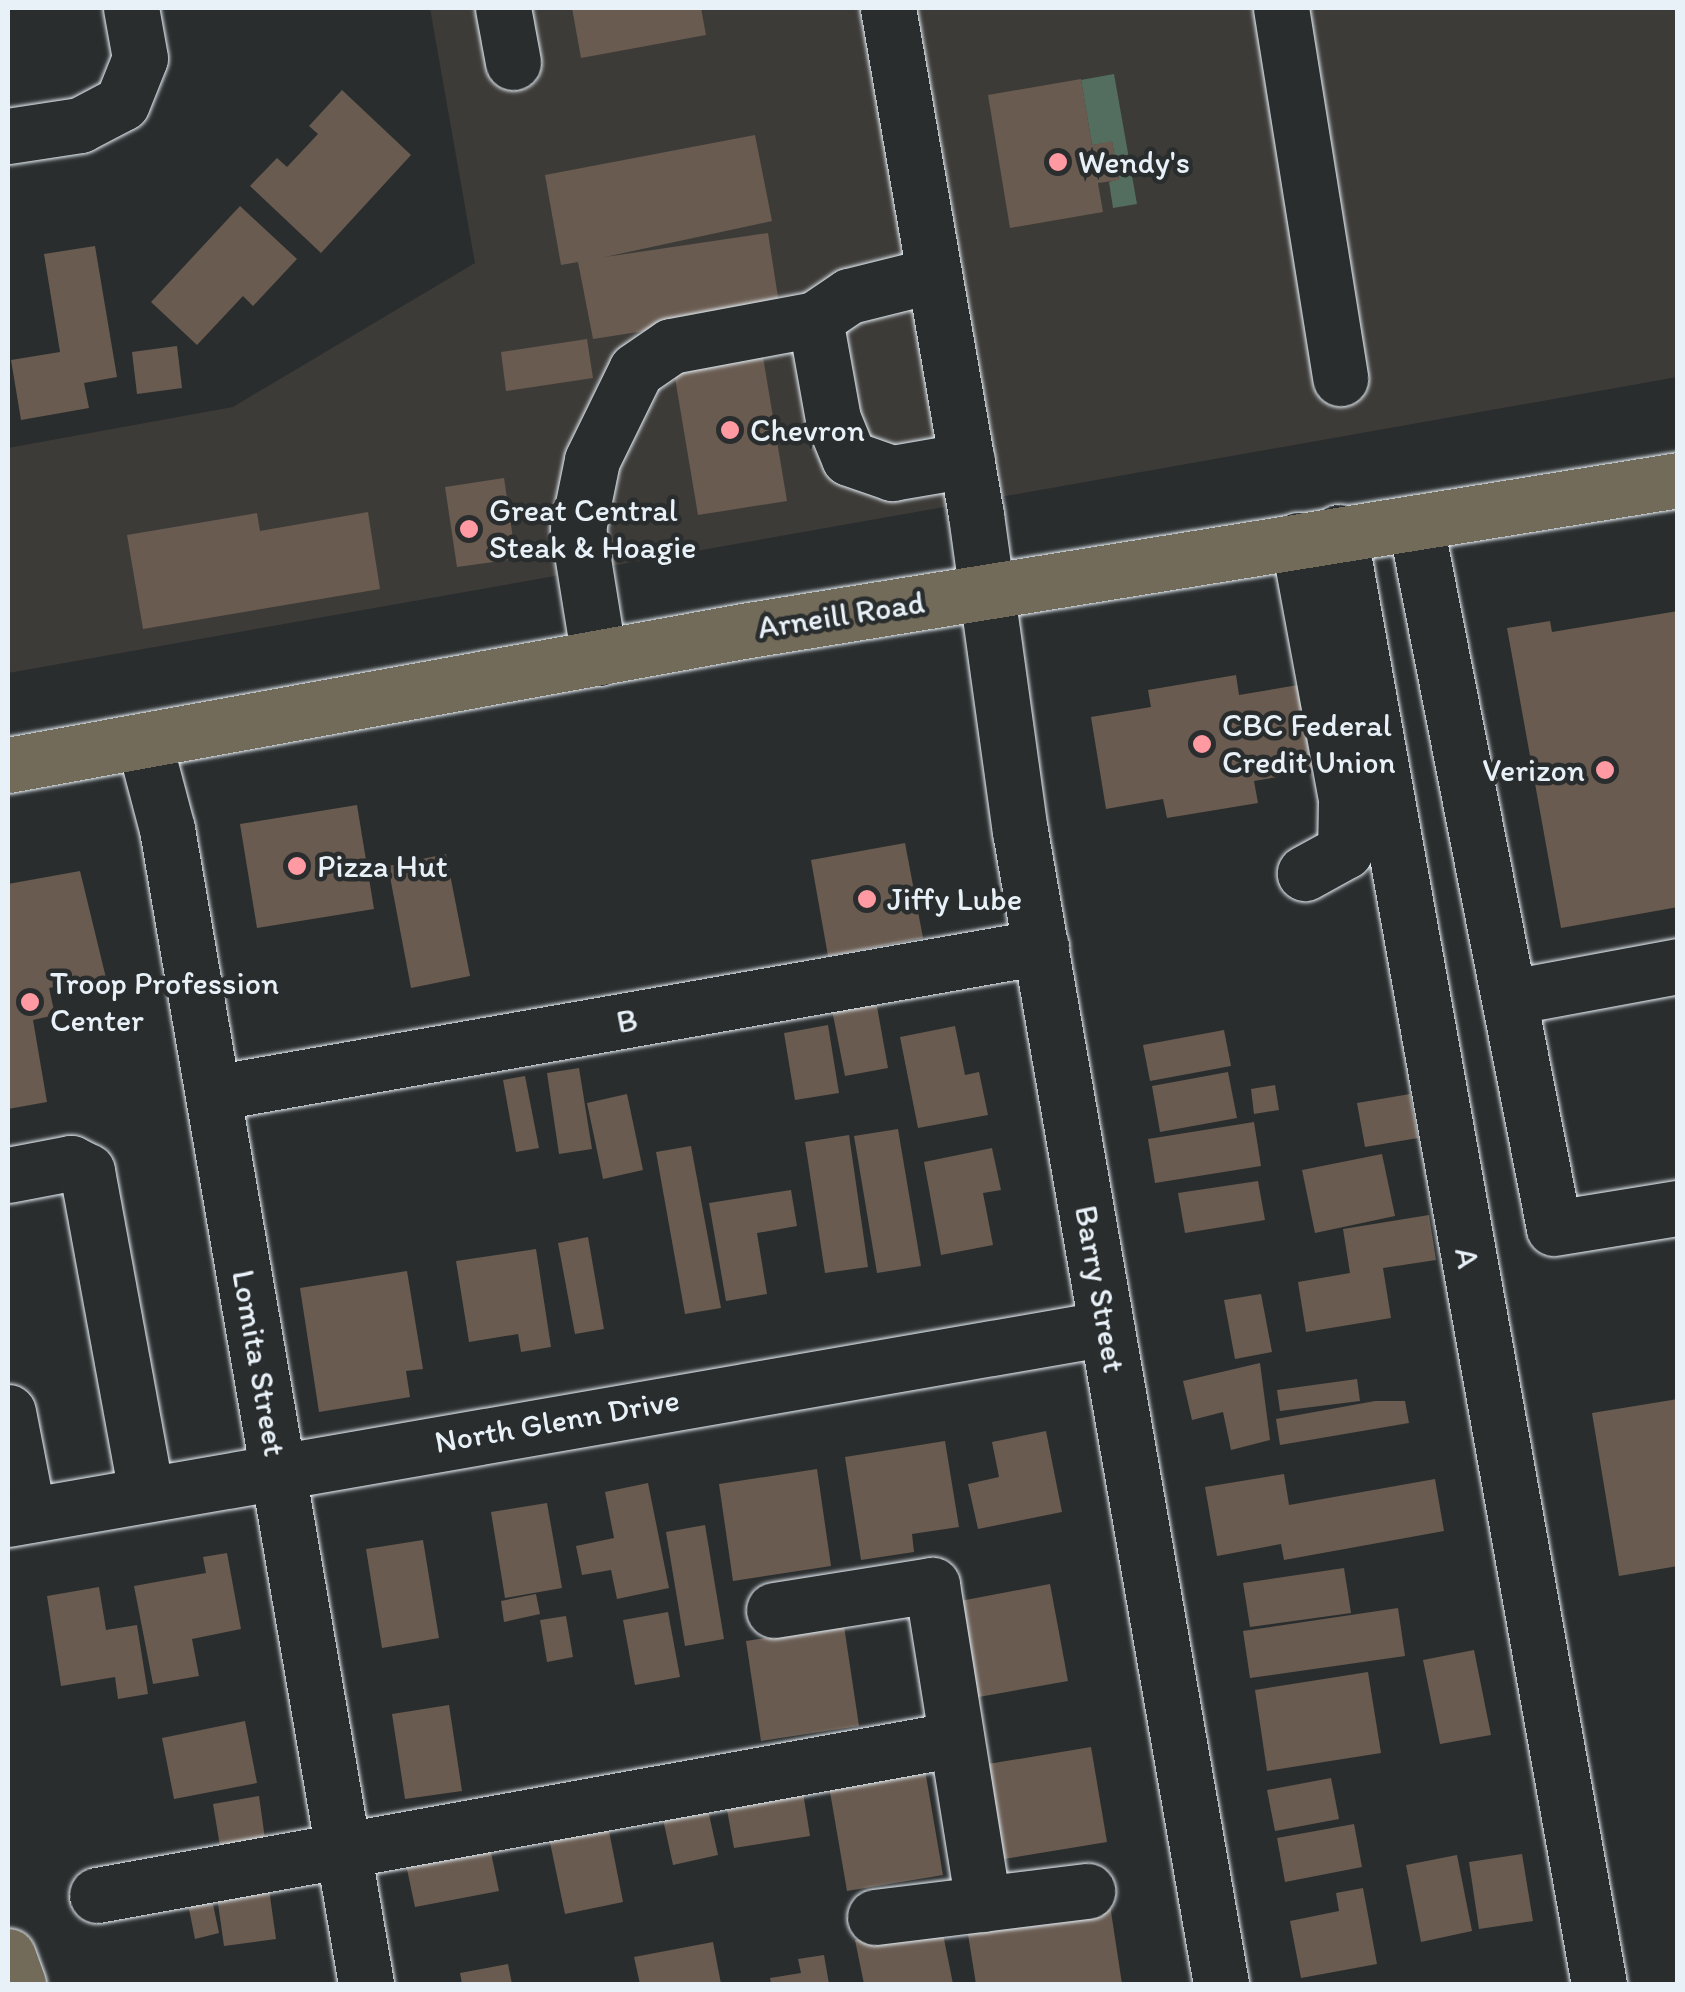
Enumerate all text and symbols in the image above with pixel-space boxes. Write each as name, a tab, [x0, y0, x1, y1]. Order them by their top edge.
place label: Wendy's	[1078, 143, 1190, 181]
marker: Wendy's	[1047, 151, 1069, 173]
place label: Chevron	[750, 411, 865, 449]
marker: Chevron	[719, 419, 741, 441]
place label: Great Central Steak & Hoagie	[489, 492, 695, 567]
marker: Great Central Steak & Hoagie	[458, 518, 480, 540]
street label: Arneill Road	[755, 583, 927, 647]
place label: CBC Federal Credit Union	[1222, 707, 1396, 782]
marker: CBC Federal Credit Union	[1191, 733, 1213, 755]
place label: Verizon	[1482, 751, 1585, 789]
marker: Verizon	[1594, 759, 1616, 781]
place label: Pizza Hut	[317, 847, 448, 885]
marker: Pizza Hut	[286, 855, 308, 877]
place label: Jiffy Lube	[887, 880, 1022, 918]
marker: Jiffy Lube	[856, 888, 878, 910]
place label: Troop Profession Center	[50, 965, 279, 1040]
marker: Troop Profession Center	[19, 991, 41, 1013]
street label: B	[613, 1000, 641, 1042]
street label: Barry Street	[1066, 1202, 1134, 1376]
street label: A	[1446, 1245, 1488, 1271]
street label: Lomita Street	[224, 1267, 294, 1459]
street label: North Glenn Drive	[432, 1381, 682, 1461]

